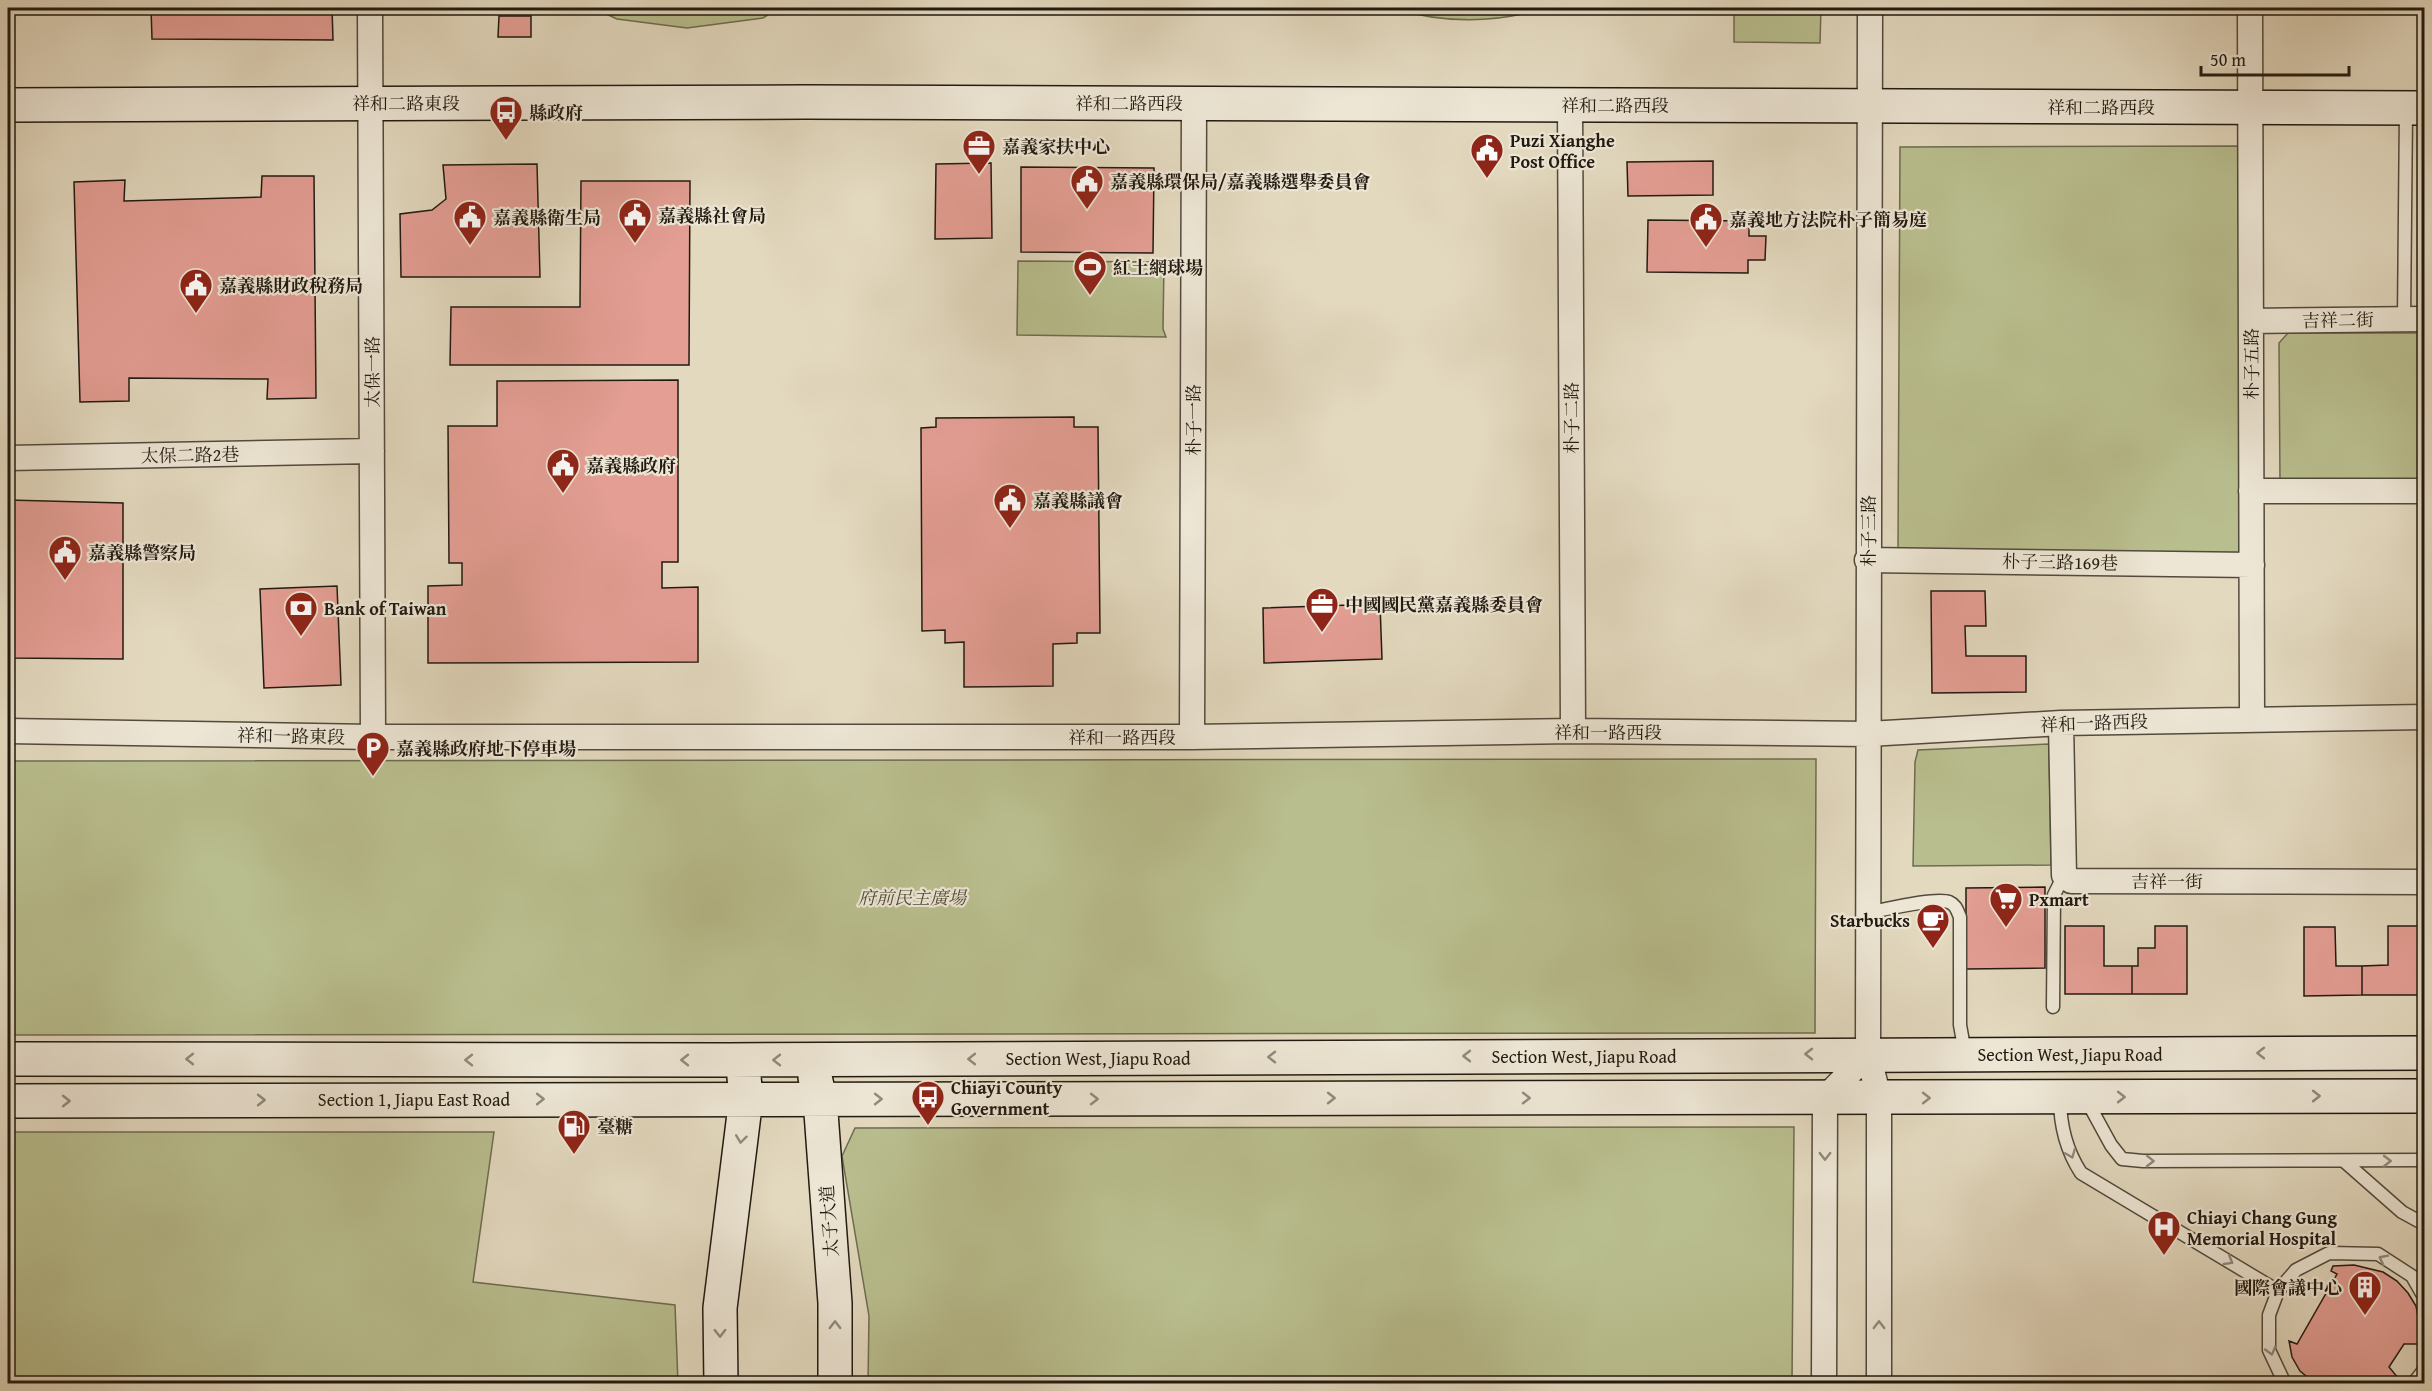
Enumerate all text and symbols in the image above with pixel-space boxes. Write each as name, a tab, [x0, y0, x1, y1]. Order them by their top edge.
scale bar	[2201, 39, 2350, 77]
text: 50 m	[2210, 46, 2246, 73]
street label: 祥和二路東段	[352, 90, 460, 117]
street label: 祥和二路西段	[1075, 90, 1183, 117]
street label: 祥和二路西段	[1561, 92, 1669, 119]
bus stop icon: 縣政府	[488, 94, 524, 141]
street label: 祥和二路西段	[2047, 94, 2155, 121]
place label: 縣政府	[529, 99, 583, 126]
place label: Puzi Xianghe Post Office	[1510, 127, 1615, 175]
office icon: 嘉義家扶中心	[961, 128, 997, 175]
public building icon: Puzi Xianghe Post Office	[1469, 132, 1505, 179]
place label: 嘉義家扶中心	[1002, 133, 1110, 160]
public building icon: 嘉義縣環保局/嘉義縣選舉委員會	[1069, 163, 1105, 210]
place label: 嘉義縣環保局/嘉義縣選舉委員會	[1110, 168, 1371, 195]
public building icon: 嘉義縣社會局	[617, 197, 653, 244]
public building icon: 嘉義縣衛生局	[452, 199, 488, 246]
public building icon: 嘉義地方法院朴子簡易庭	[1688, 201, 1724, 248]
place label: 嘉義縣社會局	[658, 202, 766, 229]
place label: 嘉義縣衛生局	[493, 204, 601, 231]
place label: 嘉義地方法院朴子簡易庭	[1729, 206, 1927, 233]
sports icon: 紅土網球場	[1072, 249, 1108, 296]
place label: 紅土網球場	[1113, 254, 1203, 281]
public building icon: 嘉義縣財政稅務局	[178, 267, 214, 314]
place label: 嘉義縣財政稅務局	[219, 272, 363, 299]
street label: 吉祥二街	[2302, 306, 2374, 334]
street label: 朴子五路	[2238, 328, 2265, 400]
street label: 太保一路	[359, 336, 386, 408]
street label: 朴子二路	[1558, 382, 1585, 454]
street label: 朴子一路	[1180, 384, 1207, 456]
street label: 太保二路2巷	[140, 441, 240, 469]
public building icon: 嘉義縣政府	[545, 447, 581, 494]
place label: 嘉義縣政府	[586, 452, 676, 479]
public building icon: 嘉義縣議會	[992, 482, 1028, 529]
place label: 嘉義縣議會	[1033, 487, 1123, 514]
street label: 朴子三路	[1855, 495, 1882, 567]
public building icon: 嘉義縣警察局	[47, 534, 83, 581]
place label: 嘉義縣警察局	[88, 539, 196, 566]
street label: 朴子三路169巷	[2002, 547, 2118, 577]
office icon: 中國國民黨嘉義縣委員會	[1304, 586, 1340, 633]
bank icon: Bank of Taiwan	[283, 590, 319, 637]
place label: 中國國民黨嘉義縣委員會	[1345, 591, 1543, 618]
place label: Bank of Taiwan	[324, 595, 447, 622]
street label: 祥和一路西段	[2040, 708, 2148, 738]
street label: 祥和一路西段	[1554, 719, 1662, 746]
street label: 祥和一路東段	[237, 722, 345, 750]
street label: 祥和一路西段	[1068, 724, 1176, 751]
parking icon: 嘉義縣政府地下停車場	[355, 730, 391, 777]
place label: 嘉義縣政府地下停車場	[396, 735, 576, 762]
street label: 吉祥一街	[2131, 868, 2203, 895]
supermarket icon: Pxmart	[1988, 881, 2024, 928]
park label: 府前民主廣場	[858, 884, 968, 911]
place label: Pxmart	[2029, 886, 2089, 913]
cafe icon: Starbucks	[1915, 902, 1951, 949]
place label: Starbucks	[1830, 907, 1910, 934]
street label: Section West, Jiapu Road	[1977, 1041, 2163, 1068]
street label: Section West, Jiapu Road	[1491, 1043, 1677, 1070]
street label: Section West, Jiapu Road	[1005, 1045, 1191, 1072]
one-way arrow	[2257, 1047, 2266, 1059]
one-way arrow	[1805, 1048, 1814, 1060]
one-way arrow	[1463, 1050, 1472, 1062]
one-way arrow	[1268, 1051, 1277, 1063]
one-way arrow	[185, 1053, 194, 1065]
one-way arrow	[968, 1053, 977, 1065]
one-way arrow	[464, 1054, 473, 1066]
one-way arrow	[680, 1054, 689, 1066]
one-way arrow	[772, 1054, 781, 1066]
place label: Chiayi County Government	[951, 1074, 1063, 1122]
bus stop icon: Chiayi County Government	[910, 1079, 946, 1126]
street label: Section 1, Jiapu East Road	[318, 1086, 511, 1113]
one-way arrow	[2311, 1090, 2320, 1102]
one-way arrow	[2116, 1091, 2125, 1103]
one-way arrow	[1327, 1092, 1336, 1104]
one-way arrow	[1522, 1092, 1531, 1104]
one-way arrow	[1921, 1092, 1930, 1104]
one-way arrow	[535, 1093, 544, 1105]
one-way arrow	[874, 1093, 883, 1105]
one-way arrow	[1090, 1093, 1099, 1105]
one-way arrow	[256, 1094, 265, 1106]
one-way arrow	[61, 1095, 70, 1107]
fuel station icon: 臺糖	[556, 1108, 592, 1155]
place label: 臺糖	[597, 1113, 633, 1140]
one-way arrow	[735, 1135, 748, 1144]
one-way arrow	[2063, 1148, 2076, 1158]
one-way arrow	[1819, 1152, 1831, 1161]
one-way arrow	[2145, 1155, 2154, 1167]
one-way arrow	[2382, 1155, 2391, 1167]
street label: 太子大道	[813, 1184, 845, 1258]
place label: Chiayi Chang Gung Memorial Hospital	[2187, 1204, 2337, 1252]
hospital icon: Chiayi Chang Gung Memorial Hospital	[2146, 1209, 2182, 1256]
one-way arrow	[2223, 1254, 2233, 1266]
one-way arrow	[2378, 1254, 2389, 1266]
building icon: 國際會議中心	[2347, 1269, 2383, 1316]
place label: 國際會議中心	[2234, 1274, 2342, 1301]
one-way arrow	[829, 1321, 841, 1330]
one-way arrow	[1873, 1321, 1885, 1330]
one-way arrow	[714, 1328, 726, 1337]
one-way arrow	[2264, 1346, 2277, 1356]

